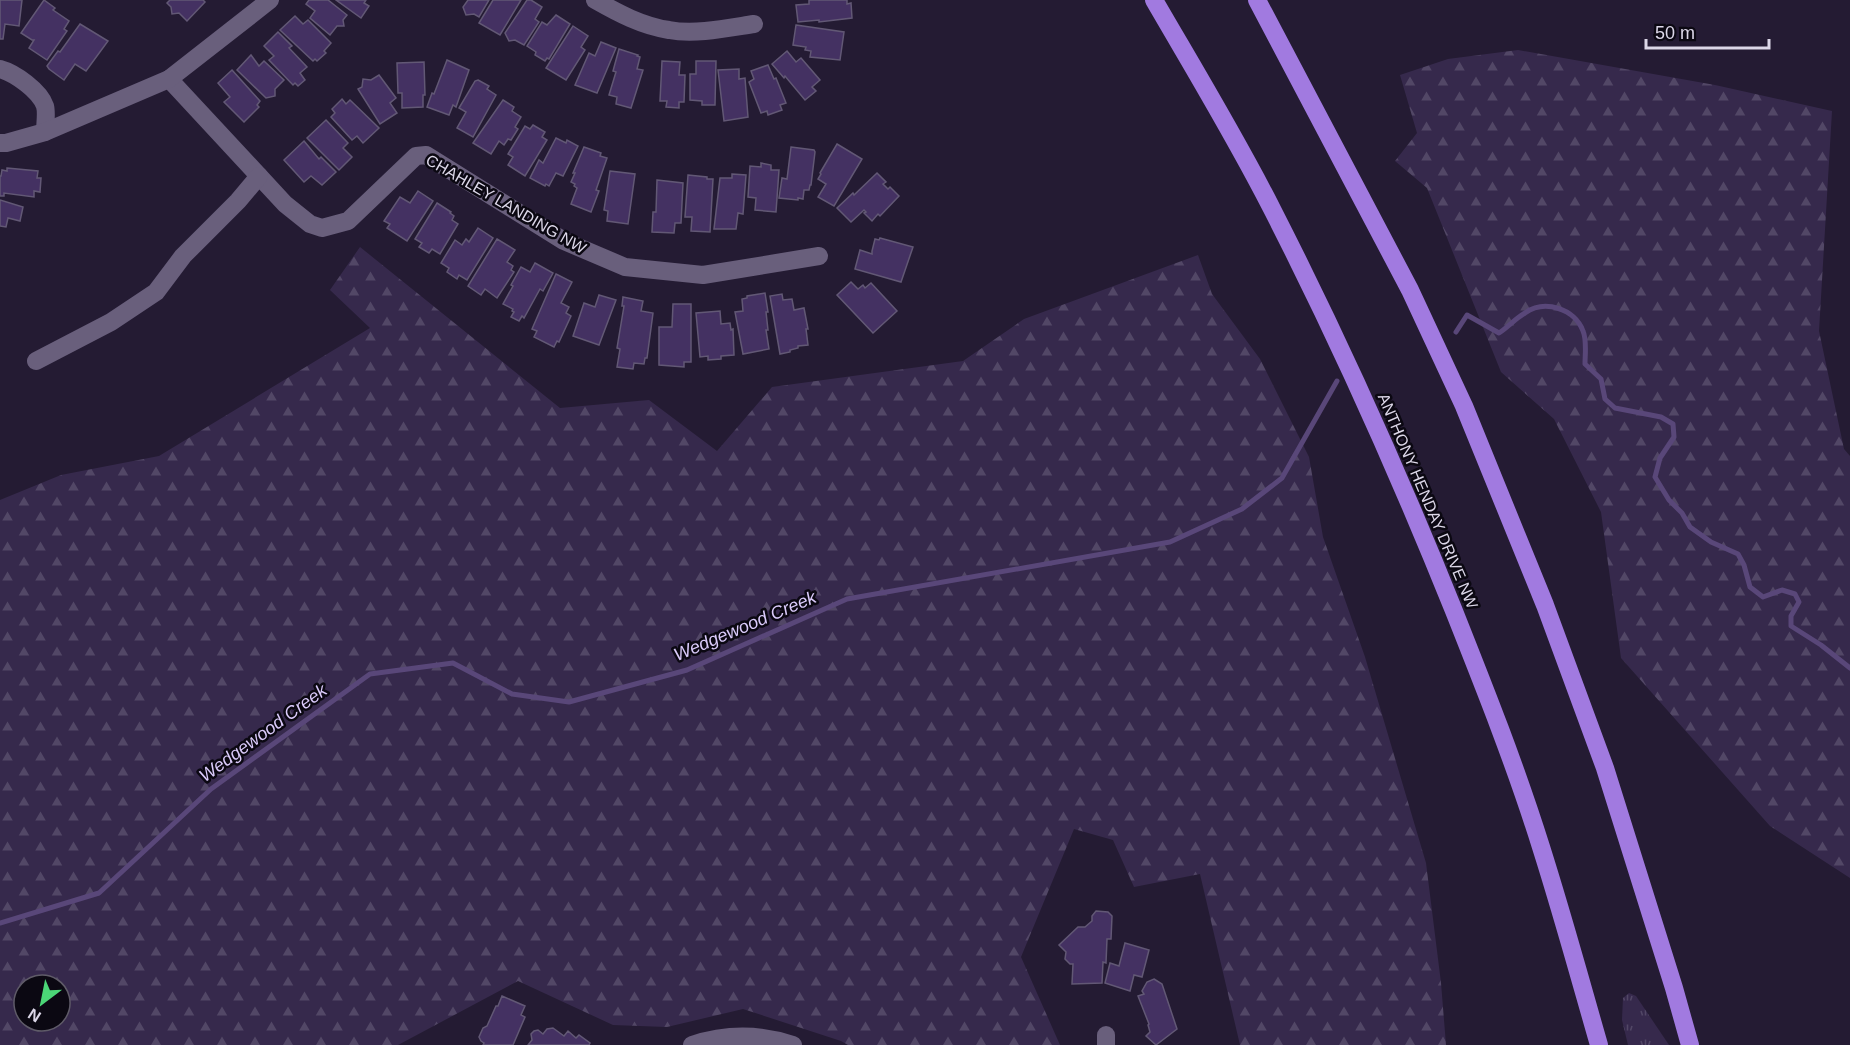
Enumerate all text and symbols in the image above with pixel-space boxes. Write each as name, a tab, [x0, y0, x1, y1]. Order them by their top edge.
scale bar	[1646, 12, 1769, 50]
text: 50 m	[1655, 23, 1695, 43]
street label: CHAHLEY LANDING NW	[423, 151, 590, 257]
street label: ANTHONY HENDAY DRIVE NW	[1375, 391, 1482, 612]
water label: Wedgewood Creek	[671, 587, 820, 665]
water label: Wedgewood Creek	[195, 679, 331, 786]
north arrow	[12, 973, 72, 1033]
text: N	[25, 1005, 44, 1026]

